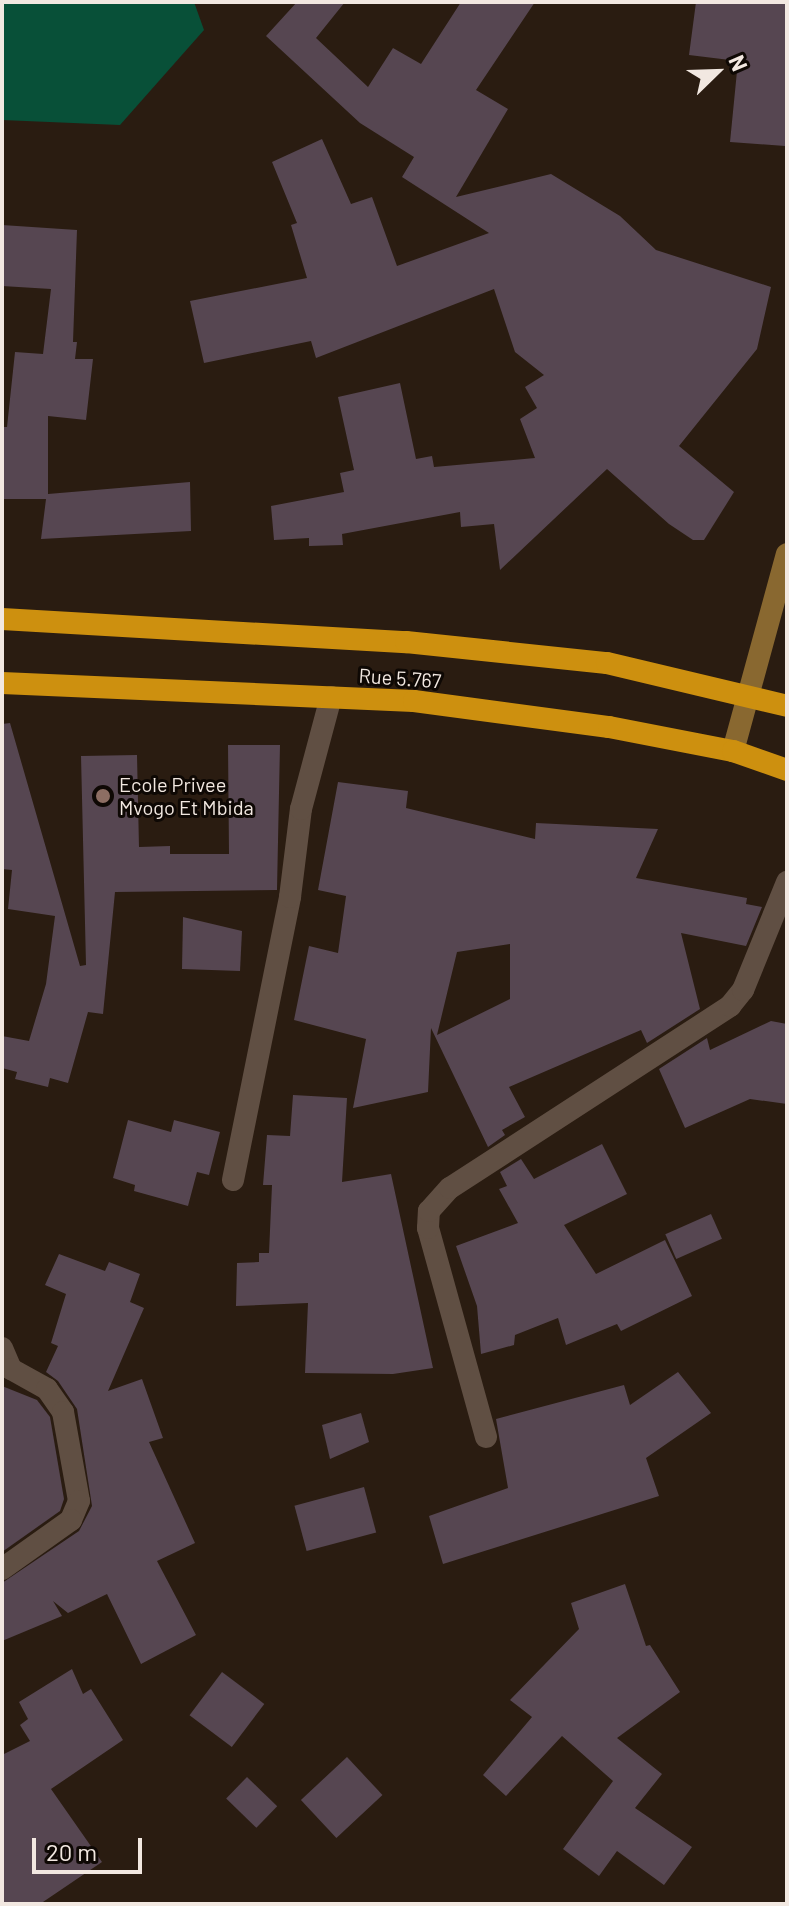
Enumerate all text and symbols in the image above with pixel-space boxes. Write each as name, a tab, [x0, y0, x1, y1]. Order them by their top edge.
north arrow	[677, 32, 757, 112]
text: N	[724, 51, 754, 74]
street label: Rue 5.767	[358, 663, 442, 693]
place label: Ecole Privee Mvogo Et Mbida	[119, 772, 254, 819]
marker: Ecole Privee Mvogo Et Mbida	[94, 787, 112, 805]
scale bar	[36, 1822, 146, 1872]
text: 20 m	[46, 1837, 97, 1866]

